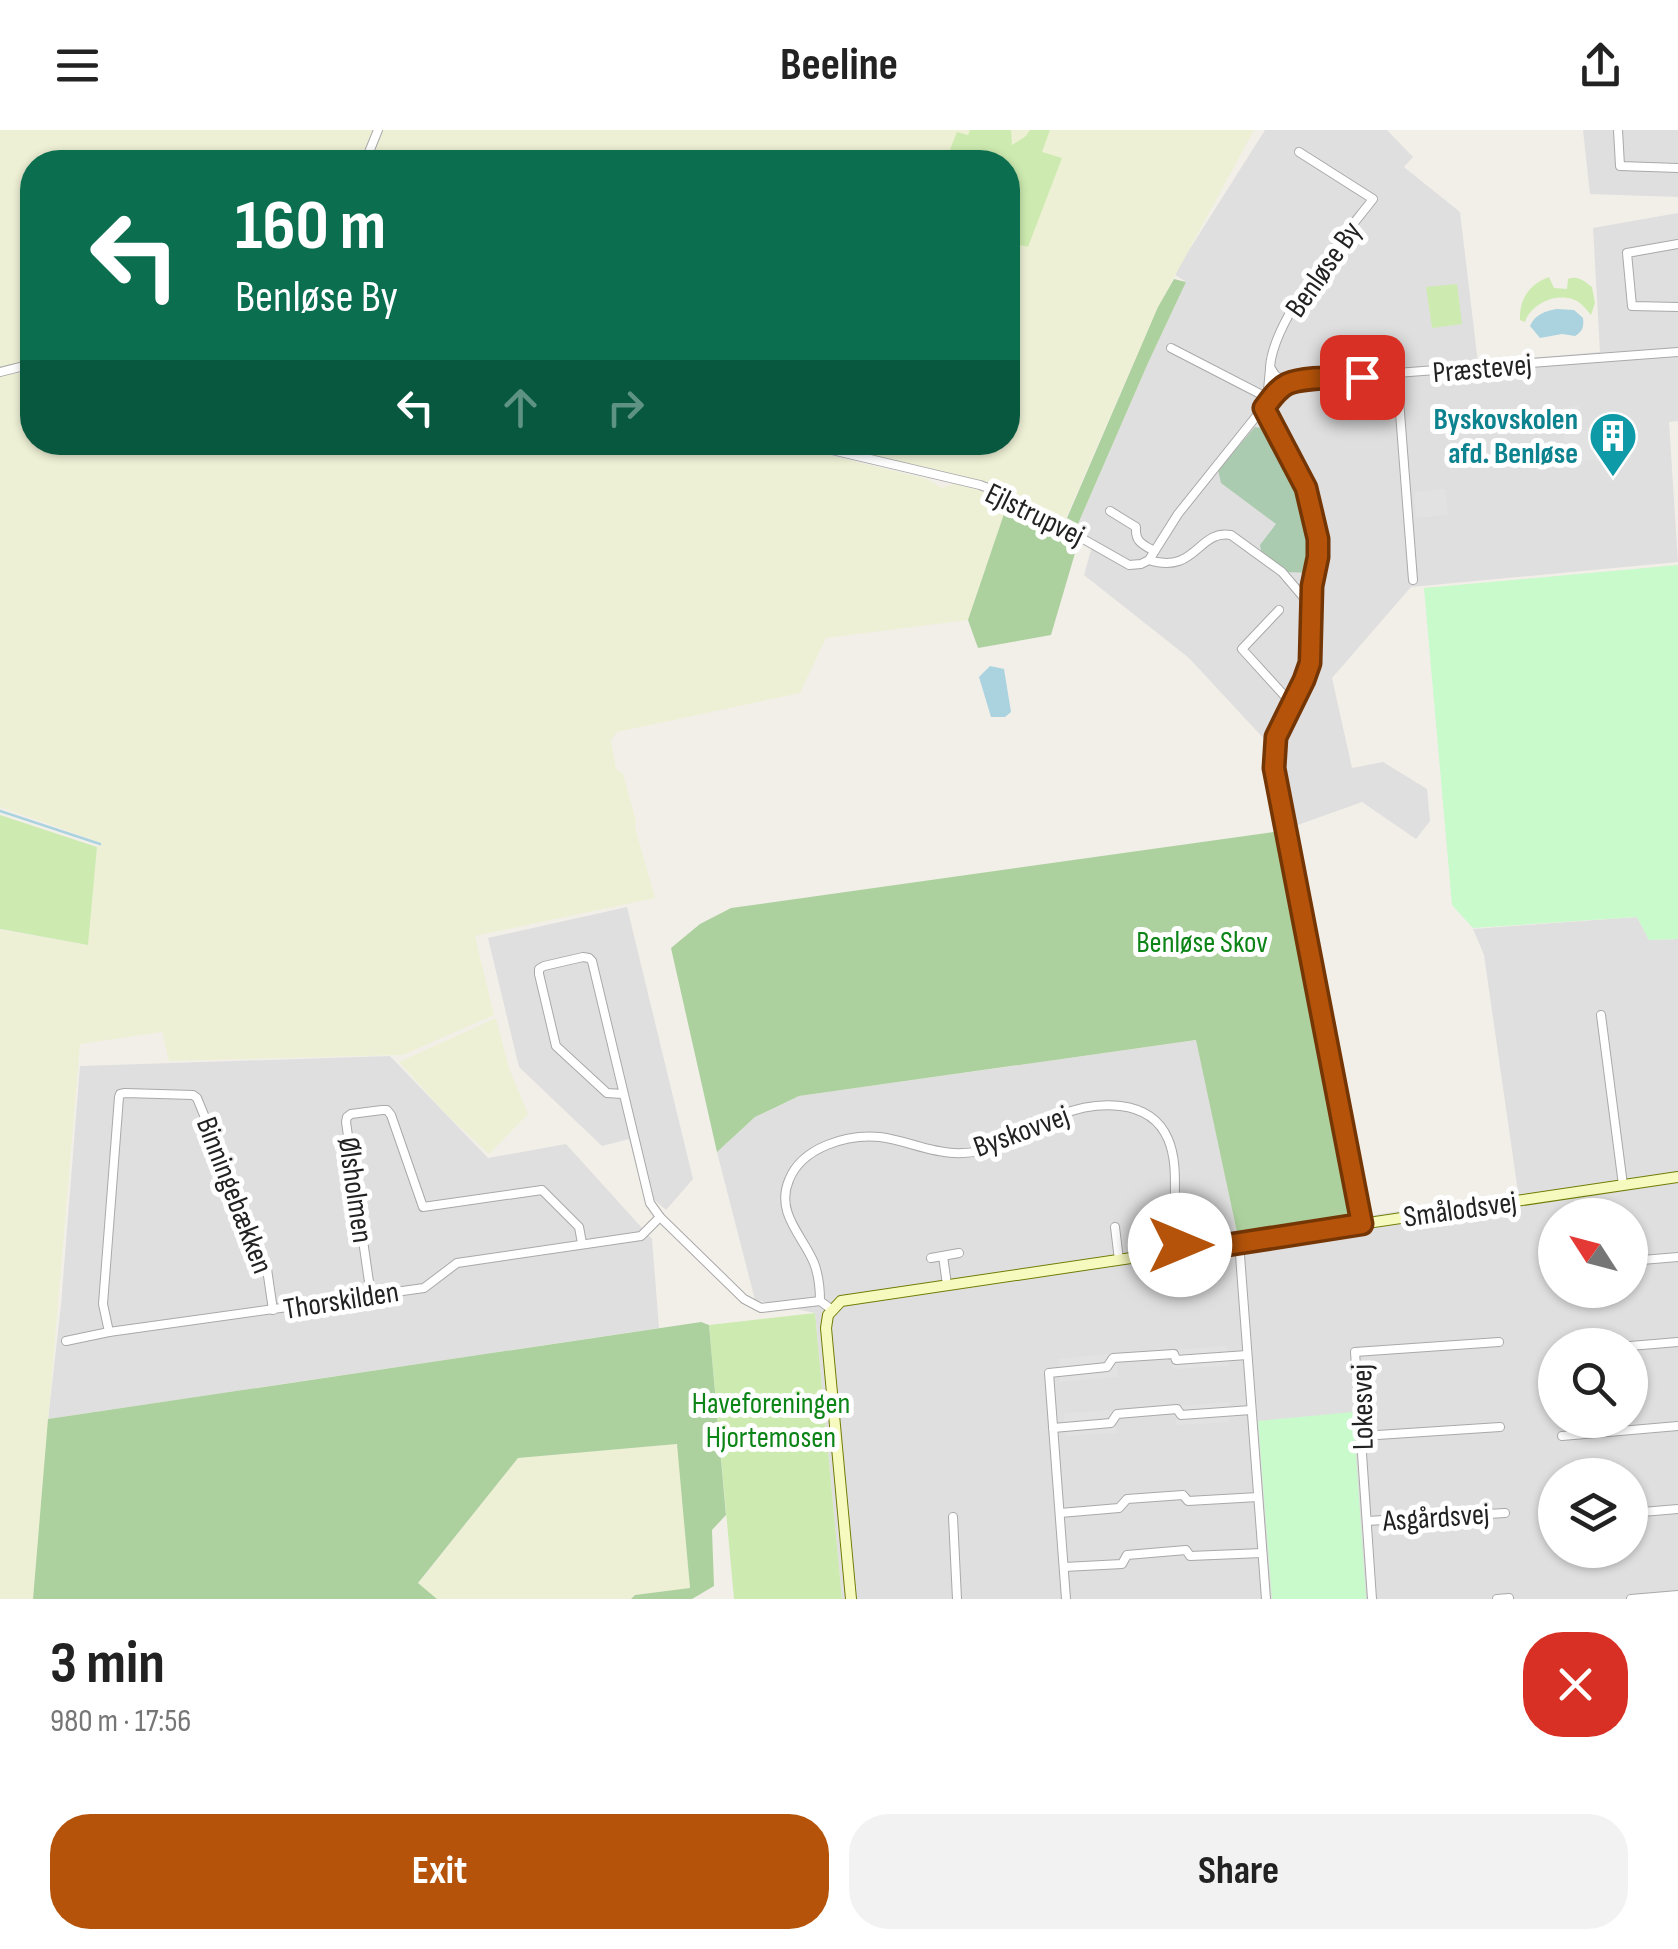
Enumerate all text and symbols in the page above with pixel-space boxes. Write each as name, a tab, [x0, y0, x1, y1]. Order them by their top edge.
icon: menu	[50, 38, 105, 93]
text: Beeline	[780, 38, 898, 93]
icon: share	[1573, 38, 1628, 93]
text: 160 m	[235, 185, 386, 269]
icon: left	[70, 190, 200, 320]
street label: Benløse By	[1278, 214, 1370, 324]
text: Benløse By	[235, 270, 398, 325]
pin	[1320, 335, 1405, 420]
street label: Præstevej	[1431, 347, 1533, 391]
icon: arrive	[1335, 350, 1390, 405]
icon: left	[388, 380, 443, 435]
icon: ahead	[493, 380, 548, 435]
icon: right	[598, 380, 653, 435]
place label: Byskovskolen afd. Benløse	[1434, 402, 1578, 472]
building icon: Byskovskolen afd. Benløse	[1587, 410, 1639, 478]
street label: Ejlstrupvej	[979, 476, 1090, 554]
park label: Benløse Skov	[1136, 925, 1268, 961]
street label: Byskovvej	[969, 1098, 1074, 1166]
street label: Binningebækken	[188, 1112, 280, 1279]
street label: Ølsholmen	[330, 1135, 380, 1245]
street label: Smålodsvej	[1401, 1184, 1519, 1236]
position arrow	[1128, 1193, 1232, 1297]
north arrow	[1538, 1198, 1648, 1308]
map controls	[1538, 1198, 1648, 1568]
street label: Thorskilden	[281, 1274, 401, 1328]
button: search	[1538, 1328, 1648, 1438]
street label: Lokesvej	[1344, 1364, 1382, 1450]
park label: Haveforeningen Hjortemosen	[692, 1386, 850, 1456]
button: layers	[1538, 1458, 1648, 1568]
street label: Asgårdsvej	[1381, 1496, 1491, 1540]
text: 3 min	[50, 1628, 165, 1700]
button: close	[1523, 1632, 1628, 1737]
text: 980 m · 17:56	[50, 1702, 191, 1741]
button: Exit	[50, 1814, 829, 1929]
button: Share	[849, 1814, 1628, 1929]

